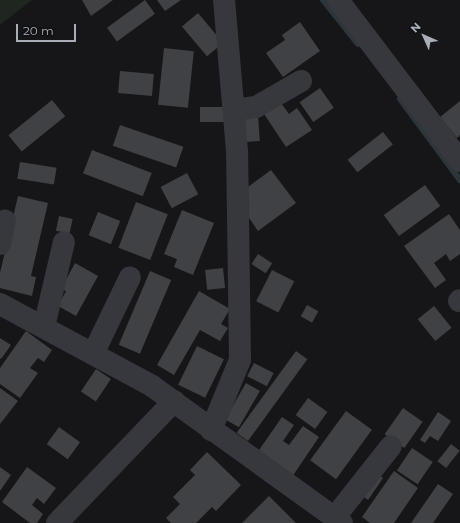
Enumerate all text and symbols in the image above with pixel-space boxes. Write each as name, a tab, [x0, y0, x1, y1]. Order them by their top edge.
scale bar	[18, 16, 78, 42]
north arrow	[404, 16, 444, 56]
text: N	[407, 19, 424, 36]
text: 20 m	[23, 23, 54, 38]

